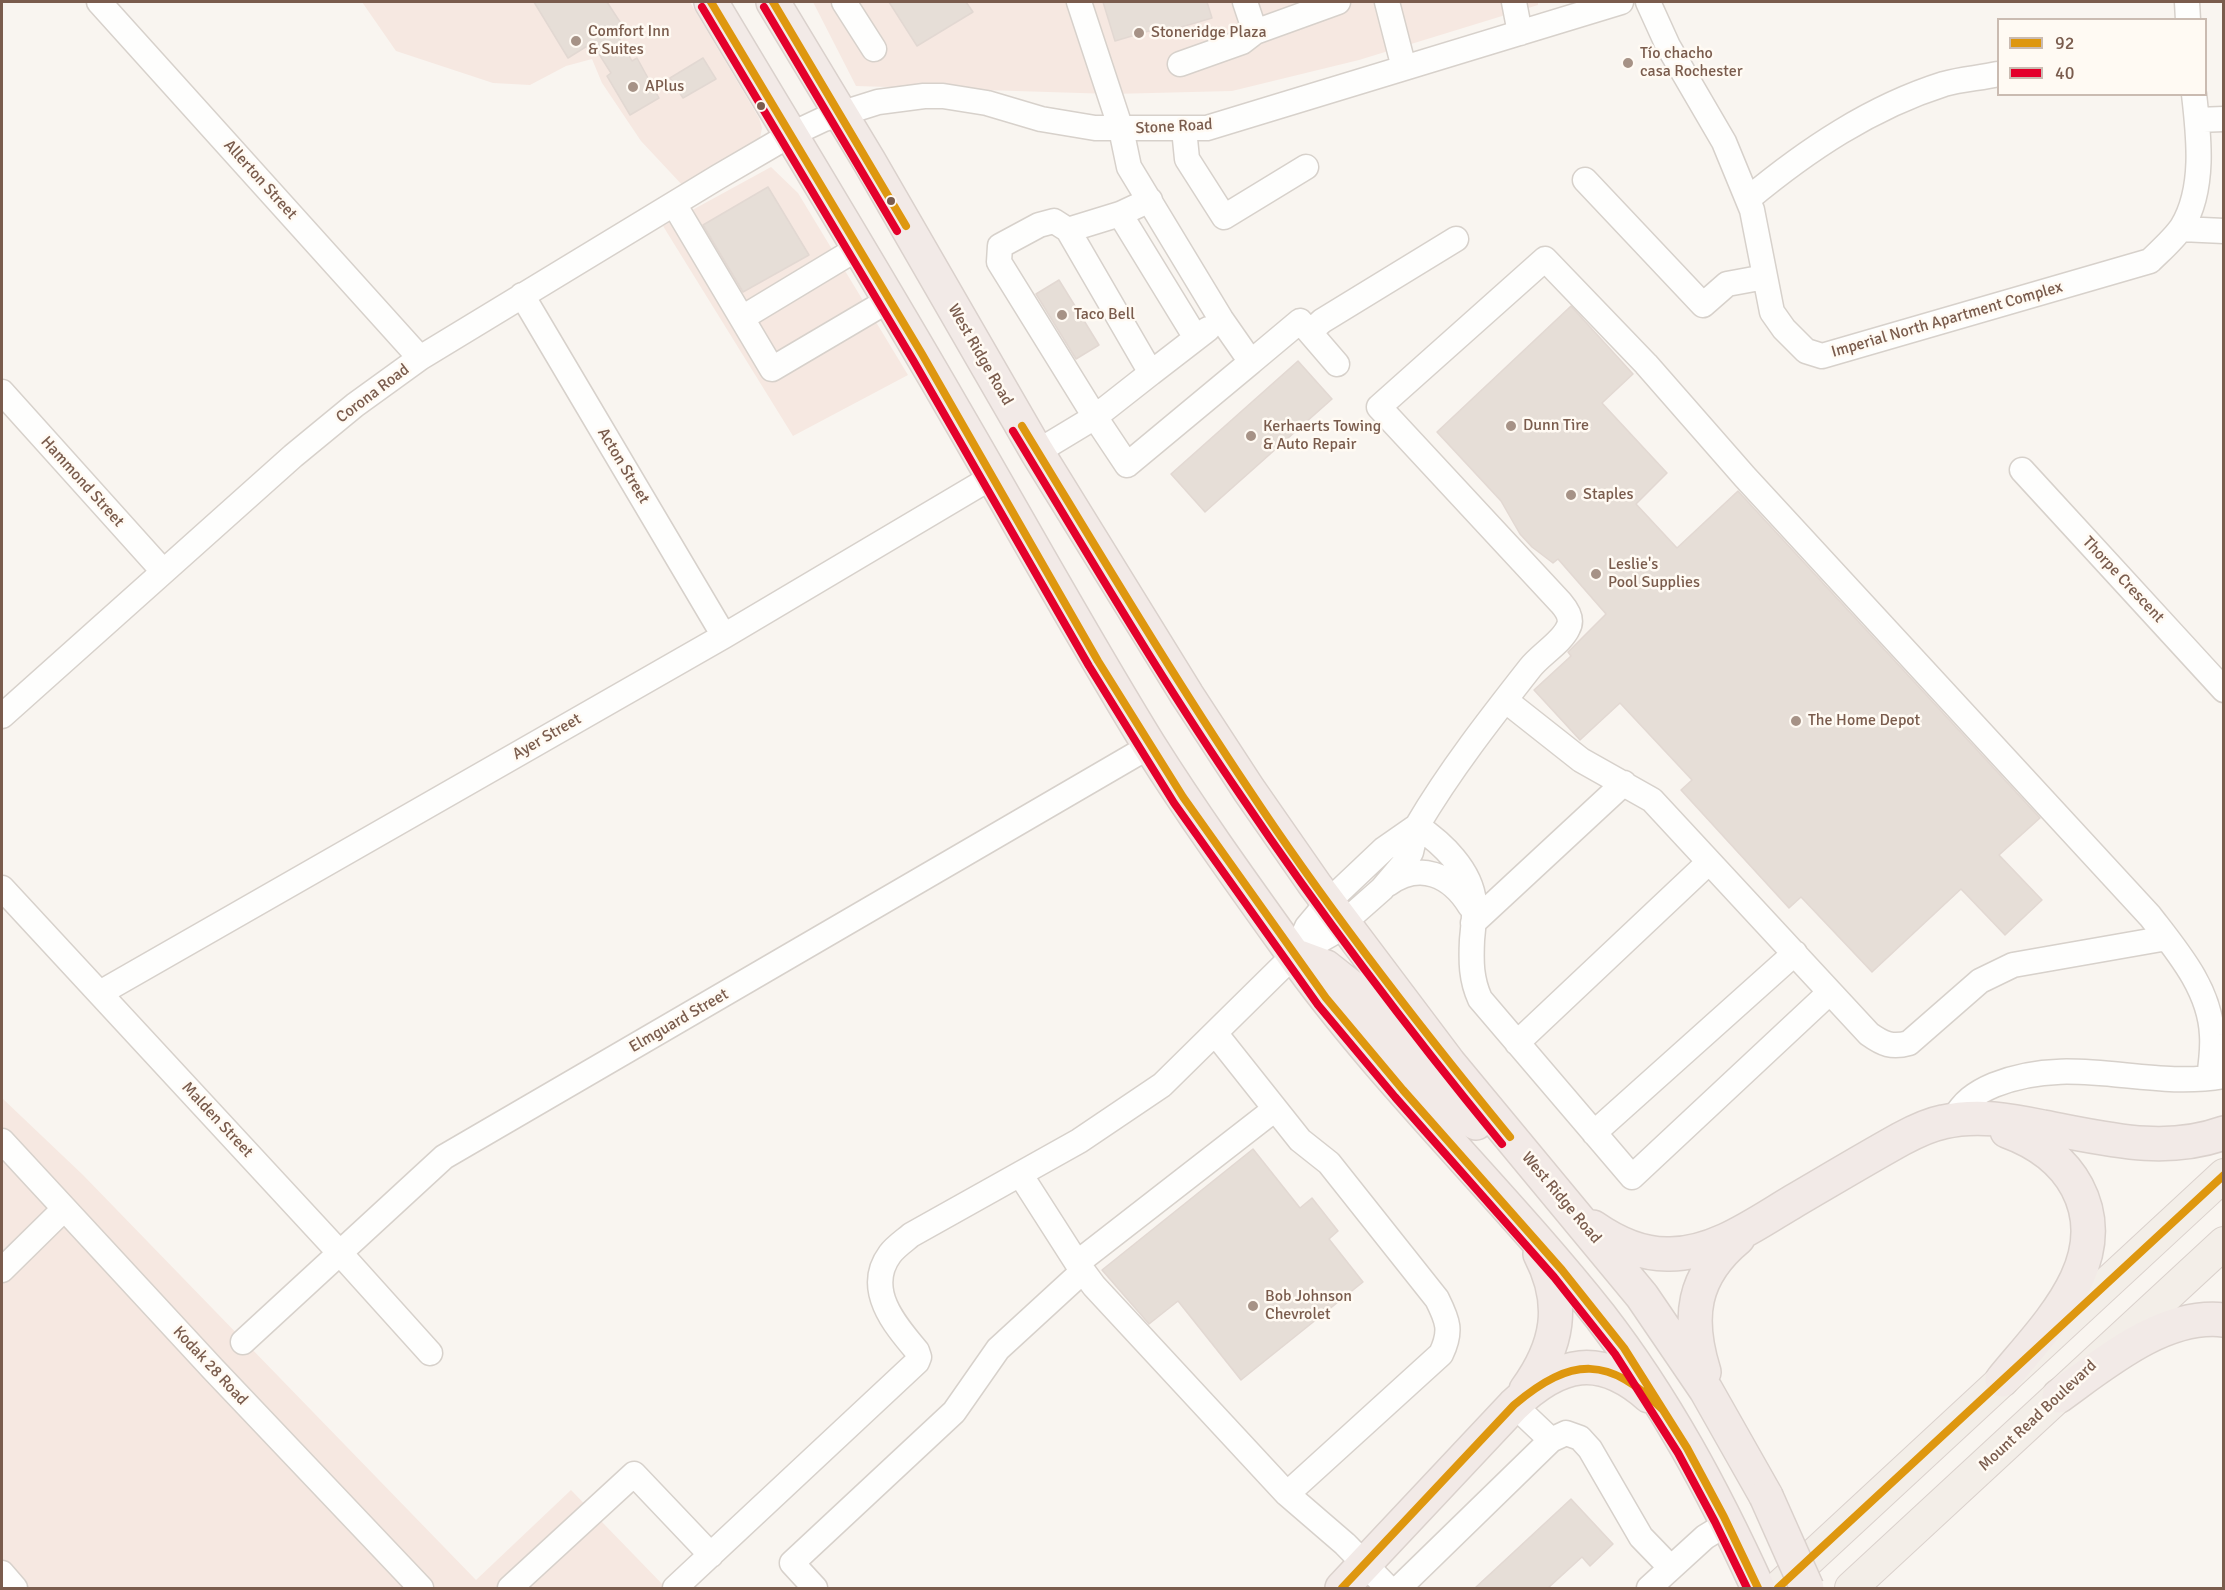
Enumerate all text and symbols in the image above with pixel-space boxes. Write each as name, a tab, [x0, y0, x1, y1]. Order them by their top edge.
legend	[1997, 18, 2207, 96]
place label: Comfort Inn & Suites	[588, 22, 670, 60]
place label: Stoneridge Plaza	[1151, 23, 1267, 43]
marker: Stoneridge Plaza	[1132, 26, 1146, 40]
text: 92	[2055, 32, 2074, 54]
marker: Comfort Inn & Suites	[569, 34, 583, 48]
place label: Tío chacho casa Rochester	[1640, 44, 1743, 82]
marker: Tío chacho casa Rochester	[1621, 56, 1635, 70]
text: 40	[2055, 62, 2074, 84]
place label: APlus	[645, 77, 684, 97]
marker: APlus	[626, 80, 640, 94]
unlabelled marker	[755, 100, 767, 112]
street label: Stone Road	[1135, 115, 1213, 139]
street label: Allerton Street	[219, 136, 301, 224]
unlabelled marker	[885, 195, 897, 207]
street label: Imperial North Apartment Complex	[1829, 278, 2065, 362]
street label: West Ridge Road	[943, 301, 1017, 409]
place label: Taco Bell	[1074, 305, 1135, 325]
marker: Taco Bell	[1055, 308, 1069, 322]
street label: Corona Road	[333, 360, 413, 428]
place label: Dunn Tire	[1523, 416, 1589, 436]
place label: Kerhaerts Towing & Auto Repair	[1263, 417, 1381, 455]
marker: Dunn Tire	[1504, 419, 1518, 433]
street label: Acton Street	[593, 425, 653, 507]
marker: Kerhaerts Towing & Auto Repair	[1244, 429, 1258, 443]
street label: Hammond Street	[36, 433, 128, 531]
place label: Staples	[1583, 485, 1634, 505]
marker: Staples	[1564, 488, 1578, 502]
street label: Thorpe Crescent	[2078, 533, 2168, 627]
place label: Leslie's Pool Supplies	[1608, 555, 1700, 593]
marker: Leslie's Pool Supplies	[1589, 567, 1603, 581]
street label: Ayer Street	[509, 710, 585, 764]
place label: The Home Depot	[1808, 711, 1920, 731]
marker: The Home Depot	[1789, 714, 1803, 728]
street label: Elmguard Street	[626, 985, 732, 1057]
street label: Malden Street	[177, 1078, 257, 1162]
street label: West Ridge Road	[1517, 1148, 1605, 1248]
place label: Bob Johnson Chevrolet	[1265, 1287, 1352, 1325]
marker: Bob Johnson Chevrolet	[1246, 1299, 1260, 1313]
street label: Kodak 28 Road	[169, 1323, 251, 1409]
street label: Mount Read Boulevard	[1975, 1356, 2101, 1476]

